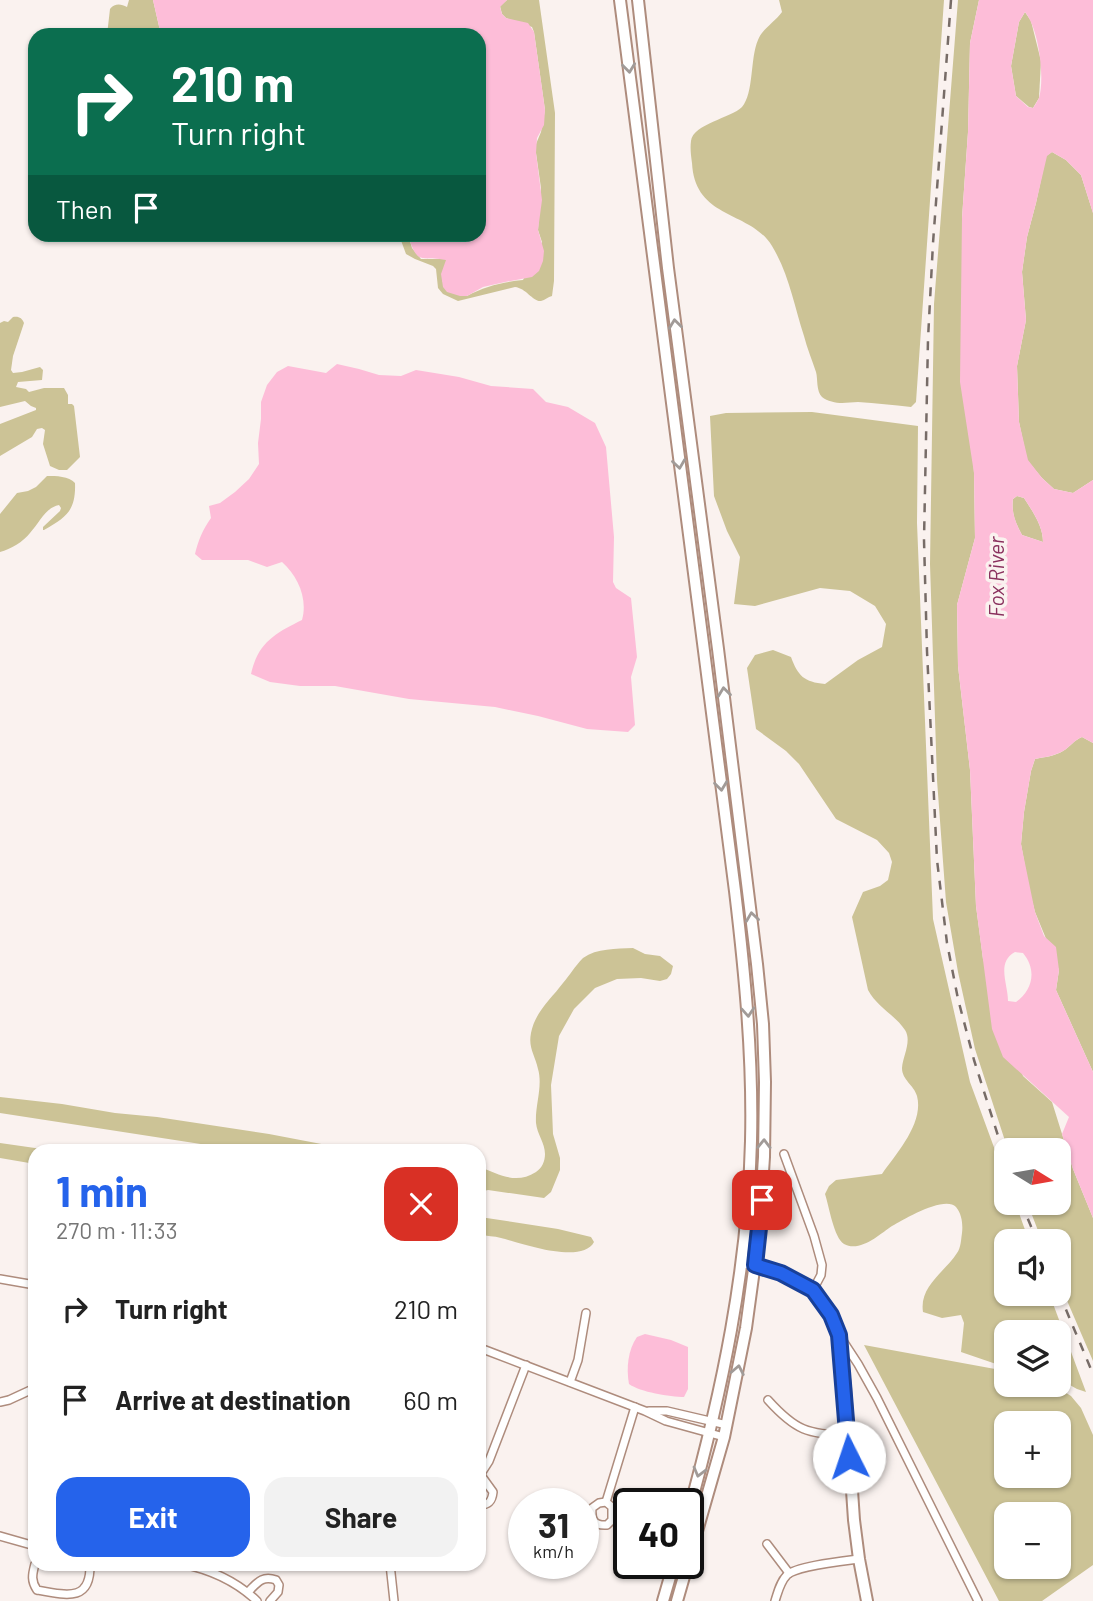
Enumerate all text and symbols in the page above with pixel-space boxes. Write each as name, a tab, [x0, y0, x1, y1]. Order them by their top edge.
text: 210 m	[171, 53, 294, 112]
icon: right	[56, 56, 147, 147]
one-way arrow	[621, 62, 636, 74]
text: Turn right	[171, 113, 306, 151]
icon: arrive	[127, 189, 165, 227]
text: Then	[56, 193, 113, 224]
one-way arrow	[668, 318, 683, 330]
one-way arrow	[671, 458, 686, 469]
water label: Fox River	[983, 536, 1008, 617]
one-way arrow	[716, 686, 731, 697]
one-way arrow	[714, 781, 729, 792]
one-way arrow	[744, 912, 759, 923]
one-way arrow	[740, 1007, 755, 1018]
north arrow	[994, 1138, 1071, 1214]
map controls	[994, 1138, 1071, 1579]
one-way arrow	[756, 1139, 772, 1149]
text: 1 min	[56, 1165, 148, 1215]
button: close	[384, 1167, 458, 1241]
pin	[732, 1170, 792, 1230]
icon: arrive	[743, 1181, 781, 1219]
text: 270 m · 11:33	[56, 1216, 178, 1244]
button: sound	[994, 1229, 1071, 1306]
icon: right	[56, 1290, 94, 1328]
text: Turn right	[115, 1293, 228, 1324]
text: 210 m	[394, 1293, 458, 1324]
button: layers	[994, 1320, 1071, 1397]
one-way arrow	[730, 1364, 745, 1376]
icon: arrive	[56, 1381, 94, 1419]
text: Arrive at destination	[115, 1384, 351, 1415]
text: 60 m	[403, 1384, 458, 1415]
button: +	[994, 1411, 1071, 1488]
position arrow	[812, 1420, 886, 1494]
one-way arrow	[693, 1466, 707, 1478]
button: Exit	[56, 1477, 250, 1557]
button: Share	[264, 1477, 458, 1557]
speed limit sign: 40	[613, 1488, 704, 1579]
button: −	[994, 1502, 1071, 1579]
text: 31	[538, 1503, 569, 1545]
text: km/h	[533, 1540, 574, 1562]

